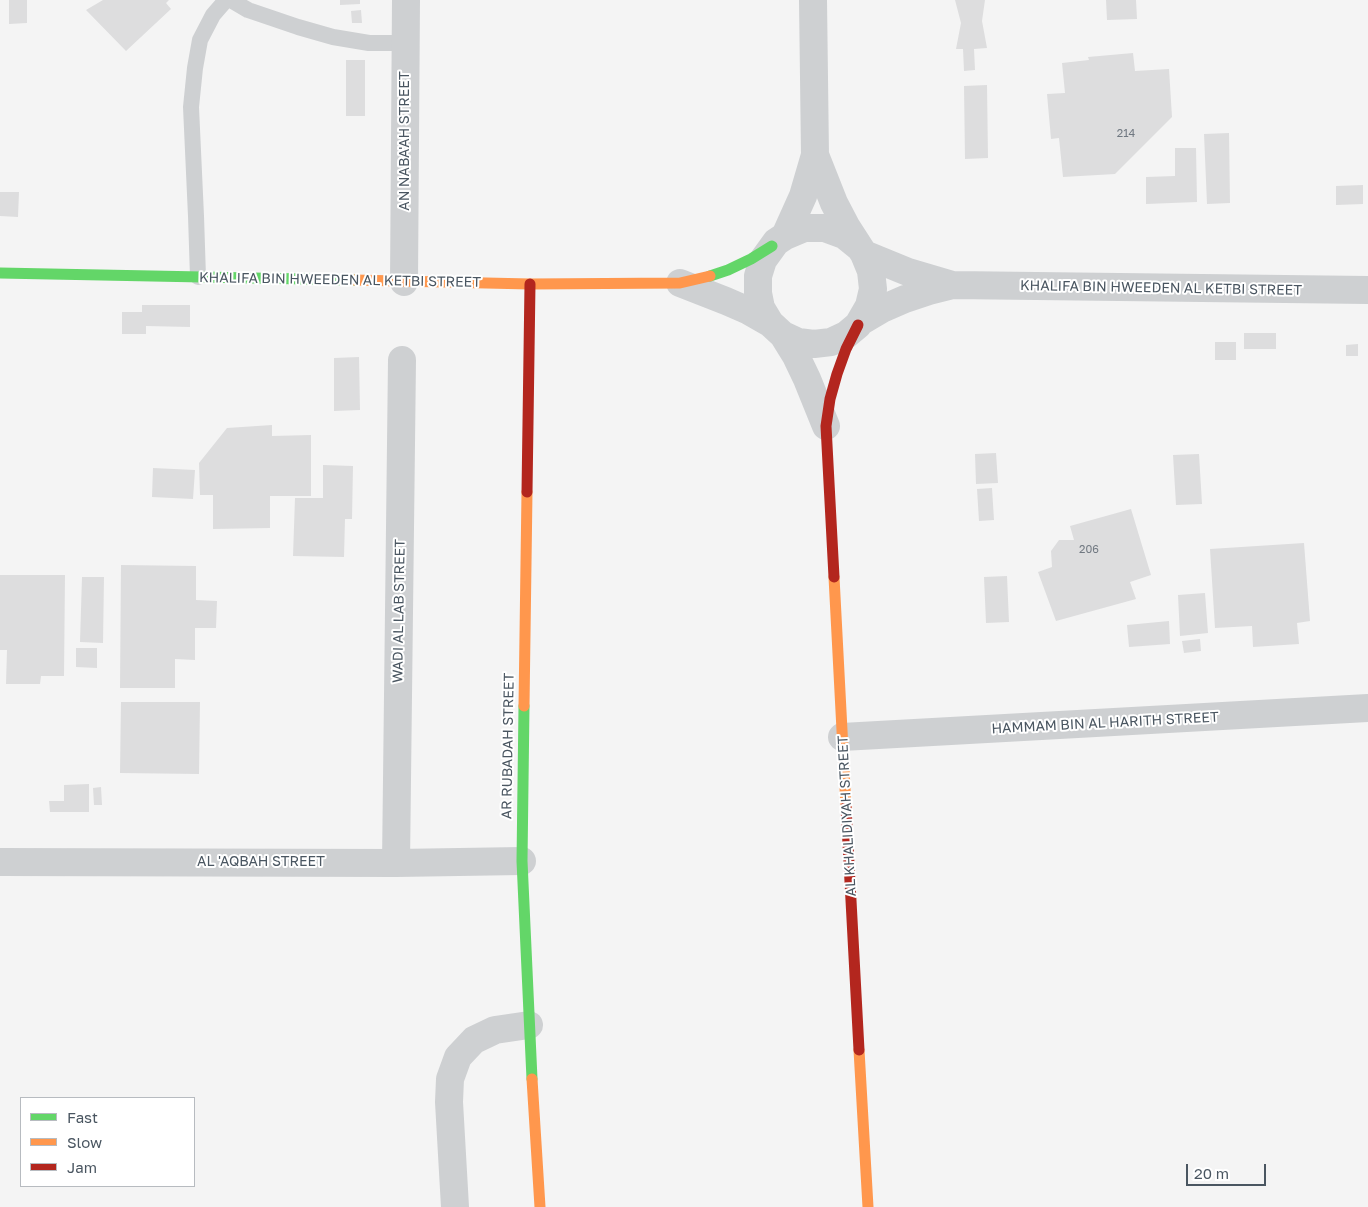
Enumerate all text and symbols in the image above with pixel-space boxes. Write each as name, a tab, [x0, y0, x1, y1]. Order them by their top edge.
street label: AN NABA'AH STREET	[397, 71, 413, 211]
house number: 214	[1117, 127, 1135, 141]
street label: KHALIFA BIN HWEEDEN AL KETBI STREET	[199, 269, 481, 291]
street label: KHALIFA BIN HWEEDEN AL KETBI STREET	[1020, 277, 1302, 299]
street label: WADI AL LAB STREET	[389, 539, 409, 683]
house number: 206	[1079, 543, 1099, 557]
street label: AR RUBADAH STREET	[498, 673, 518, 819]
street label: HAMMAM BIN AL HARITH STREET	[991, 709, 1219, 737]
street label: AL KHALIDIYAH STREET	[834, 735, 860, 897]
street label: AL 'AQBAH STREET	[197, 854, 325, 870]
legend	[20, 1097, 195, 1187]
text: Fast	[67, 1108, 98, 1126]
text: Slow	[67, 1133, 102, 1151]
scale bar	[1188, 1154, 1268, 1186]
text: Jam	[67, 1158, 97, 1176]
text: 20 m	[1194, 1164, 1229, 1182]

